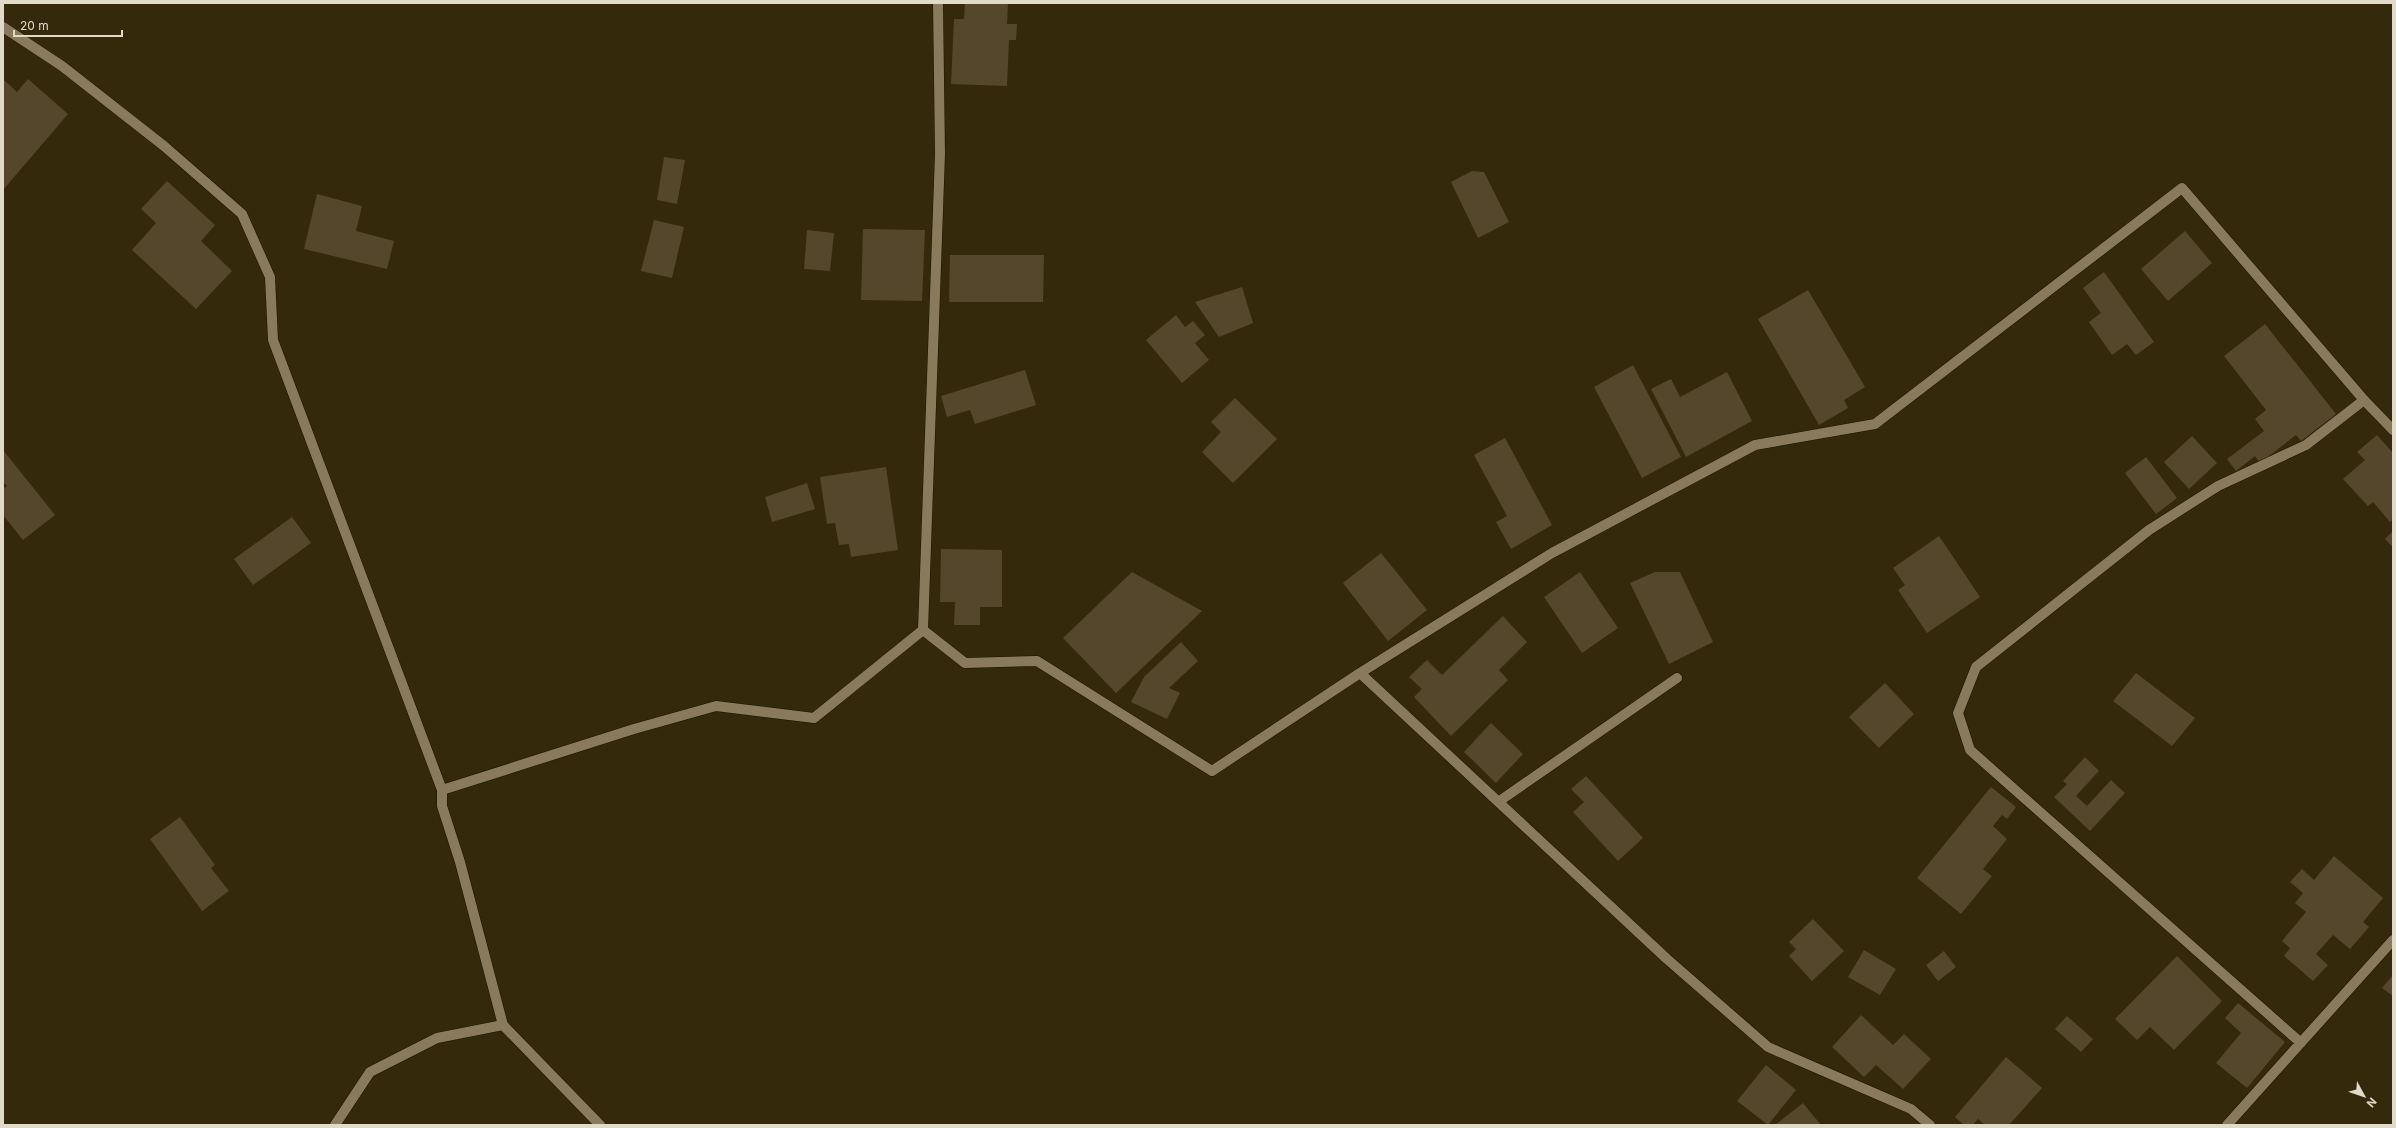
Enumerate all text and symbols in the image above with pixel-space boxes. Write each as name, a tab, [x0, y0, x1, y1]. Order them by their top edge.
scale bar	[14, 12, 122, 38]
text: 20 m	[20, 18, 49, 33]
north arrow	[2344, 1076, 2384, 1116]
text: N	[2364, 1095, 2380, 1110]

